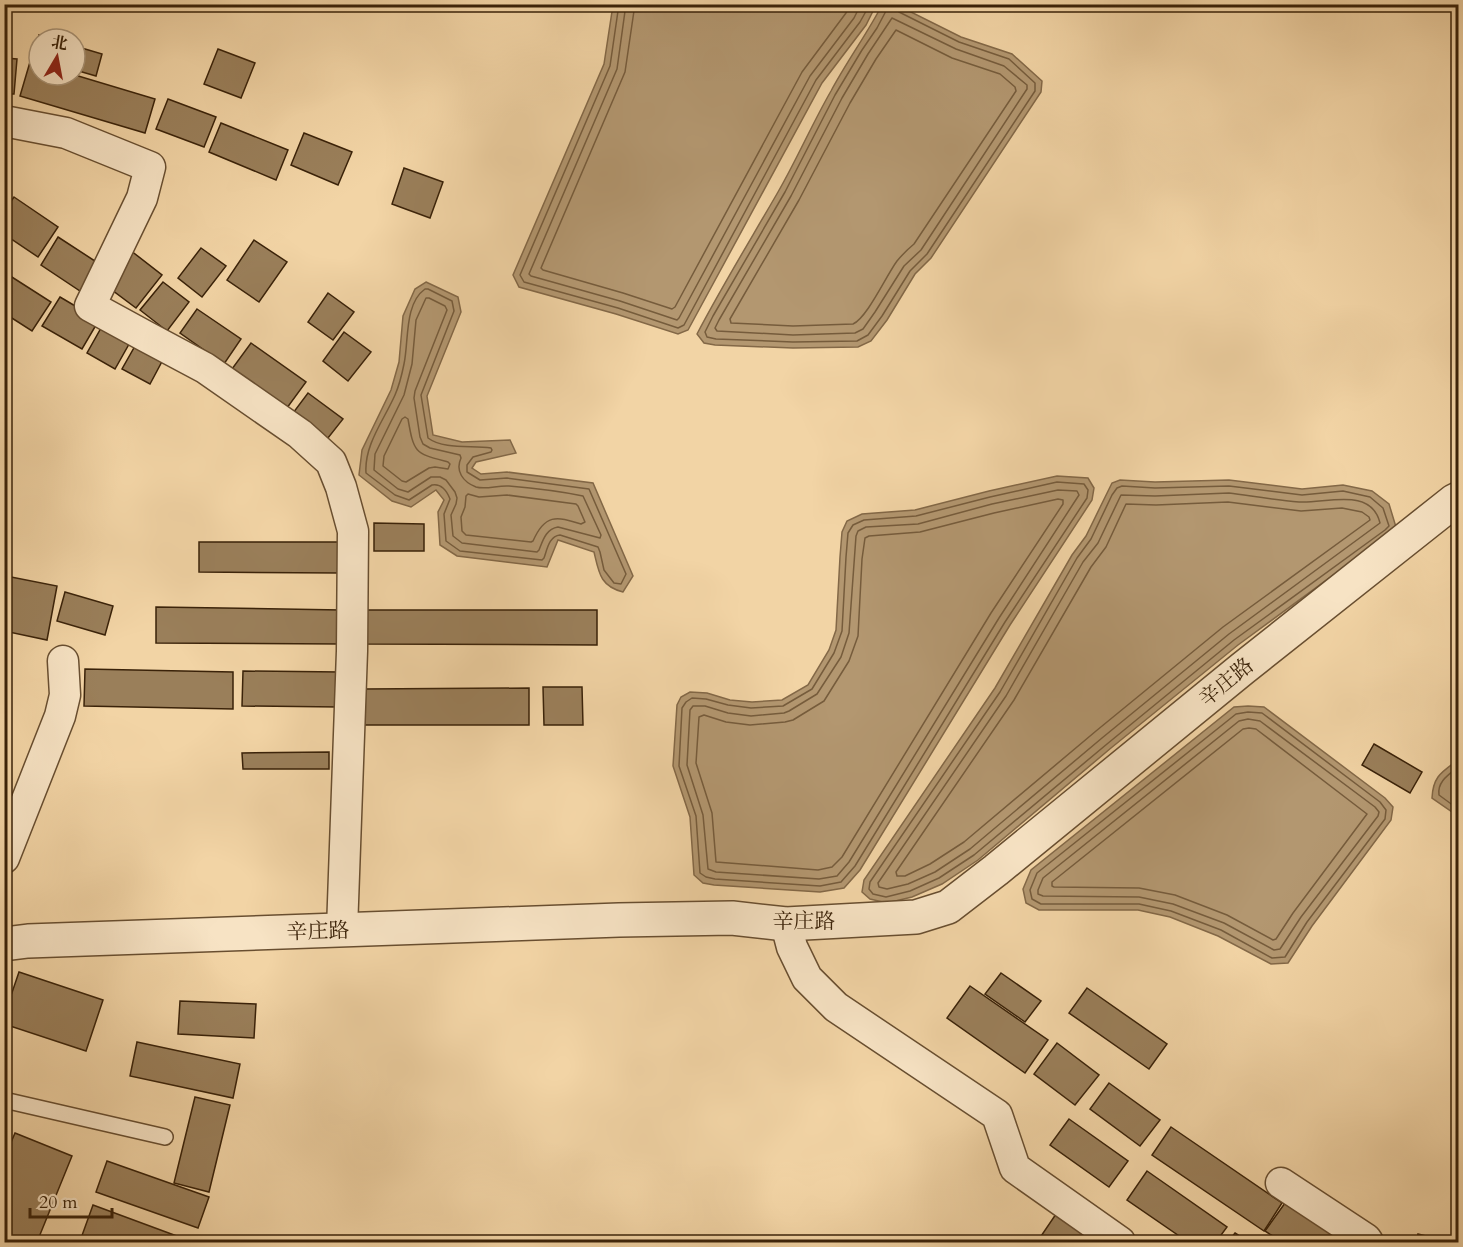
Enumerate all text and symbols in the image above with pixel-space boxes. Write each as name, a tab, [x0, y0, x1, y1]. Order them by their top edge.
north arrow	[27, 27, 87, 87]
text: 北	[50, 31, 69, 55]
street label: 辛庄路	[1193, 651, 1260, 713]
street label: 辛庄路	[773, 907, 836, 936]
street label: 辛庄路	[286, 916, 350, 947]
scale bar	[30, 1181, 112, 1219]
text: 20 m	[39, 1190, 78, 1215]

